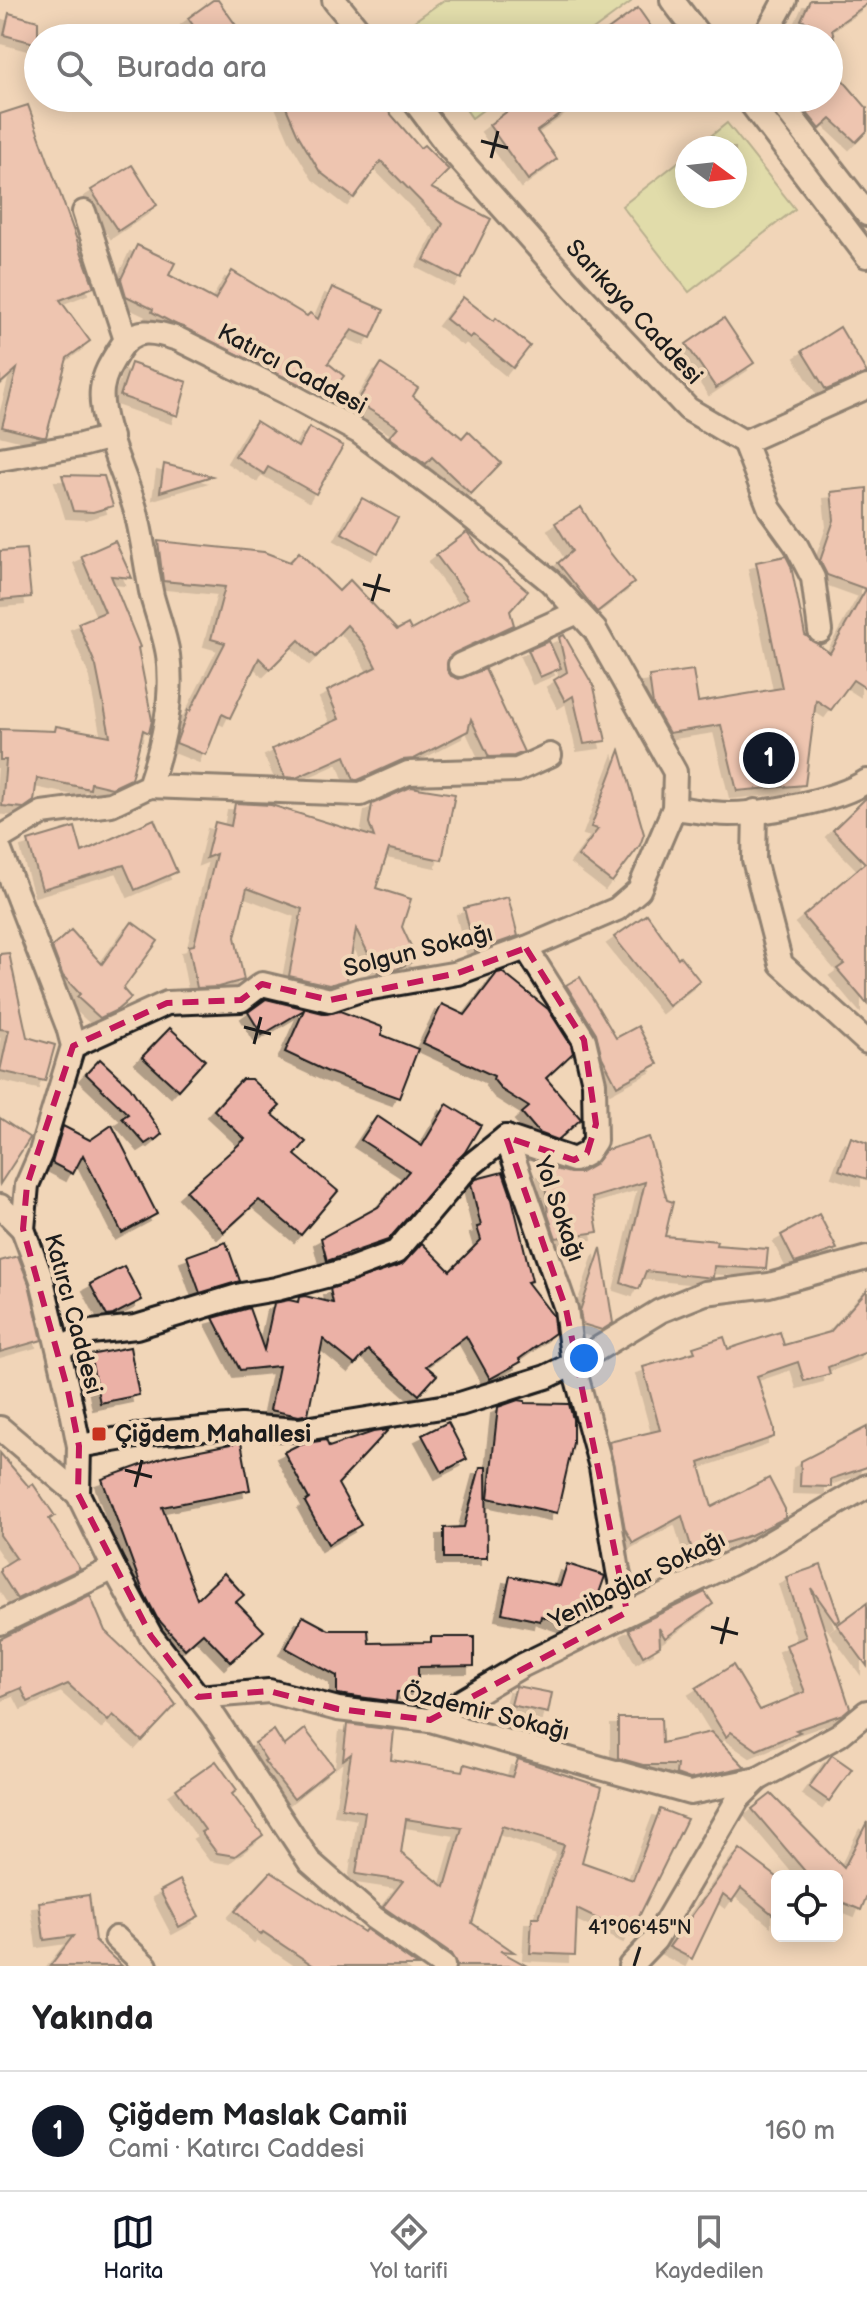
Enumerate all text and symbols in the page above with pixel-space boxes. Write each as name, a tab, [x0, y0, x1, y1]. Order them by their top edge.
search box	[24, 24, 843, 112]
icon: search	[52, 46, 96, 90]
text: Burada ara	[116, 50, 267, 86]
north arrow	[675, 136, 747, 208]
street label: Sarıkaya Caddesi	[559, 234, 709, 390]
street label: Katırcı Caddesi	[212, 317, 372, 421]
pin: 1	[743, 728, 795, 788]
street label: Solgun Sokağı	[340, 918, 496, 984]
street label: Yol Sokağı	[527, 1152, 591, 1266]
street label: Katırcı Caddesi	[38, 1231, 108, 1397]
your location	[564, 1338, 604, 1378]
place label: Çiğdem Mahallesi	[115, 1420, 311, 1449]
marker: Çiğdem Mahallesi	[90, 1425, 108, 1443]
street label: Yenibağlar Sokağı	[543, 1525, 730, 1636]
street label: Özdemir Sokağı	[400, 1677, 572, 1747]
map controls	[771, 1870, 843, 1942]
button: locate	[771, 1870, 843, 1942]
text: 41°06'45"N	[588, 1916, 692, 1940]
text: Yakında	[32, 1998, 154, 2039]
text: Çiğdem Maslak Camii	[108, 2098, 408, 2134]
text: 1	[53, 2116, 63, 2147]
text: 160 m	[765, 2116, 835, 2147]
text: Cami · Katırcı Caddesi	[108, 2134, 365, 2165]
tab: Harita	[103, 2210, 163, 2285]
tab: Yol tarifi	[370, 2210, 448, 2285]
tab: Kaydedilen	[654, 2210, 764, 2285]

